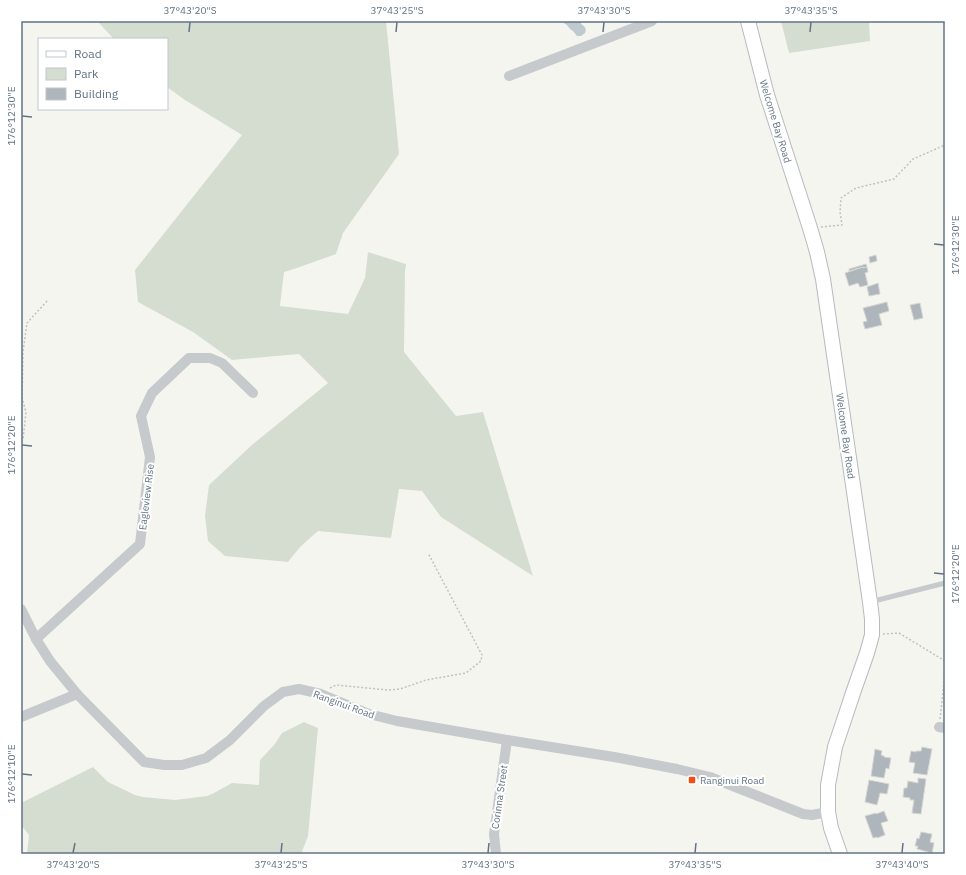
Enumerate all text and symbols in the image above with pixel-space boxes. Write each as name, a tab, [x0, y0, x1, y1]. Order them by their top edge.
text: 37°43'20"S	[163, 4, 217, 17]
text: 37°43'25"S	[370, 4, 424, 17]
text: 37°43'30"S	[577, 4, 631, 17]
text: 37°43'35"S	[784, 4, 838, 17]
legend	[38, 38, 168, 110]
text: Road	[74, 46, 102, 61]
text: Park	[74, 66, 99, 81]
street label: Welcome Bay Road	[757, 78, 794, 164]
text: 176°12'30"E	[5, 86, 18, 146]
text: Building	[74, 86, 119, 101]
text: 176°12'30"E	[949, 215, 962, 275]
street label: Welcome Bay Road	[833, 392, 858, 480]
text: 176°12'20"E	[5, 415, 18, 475]
street label: Eagleview Rise	[136, 463, 157, 531]
text: 176°12'20"E	[949, 544, 962, 604]
street label: Ranginui Road	[311, 687, 376, 722]
text: 176°12'10"E	[5, 744, 18, 804]
street label: Corinna Street	[489, 764, 510, 830]
place label: Ranginui Road	[700, 774, 764, 787]
marker: Ranginui Road	[687, 775, 697, 785]
text: 37°43'20"S	[46, 858, 100, 871]
text: 37°43'25"S	[254, 858, 308, 871]
text: 37°43'30"S	[461, 858, 515, 871]
text: 37°43'35"S	[668, 858, 722, 871]
text: 37°43'40"S	[875, 858, 929, 871]

